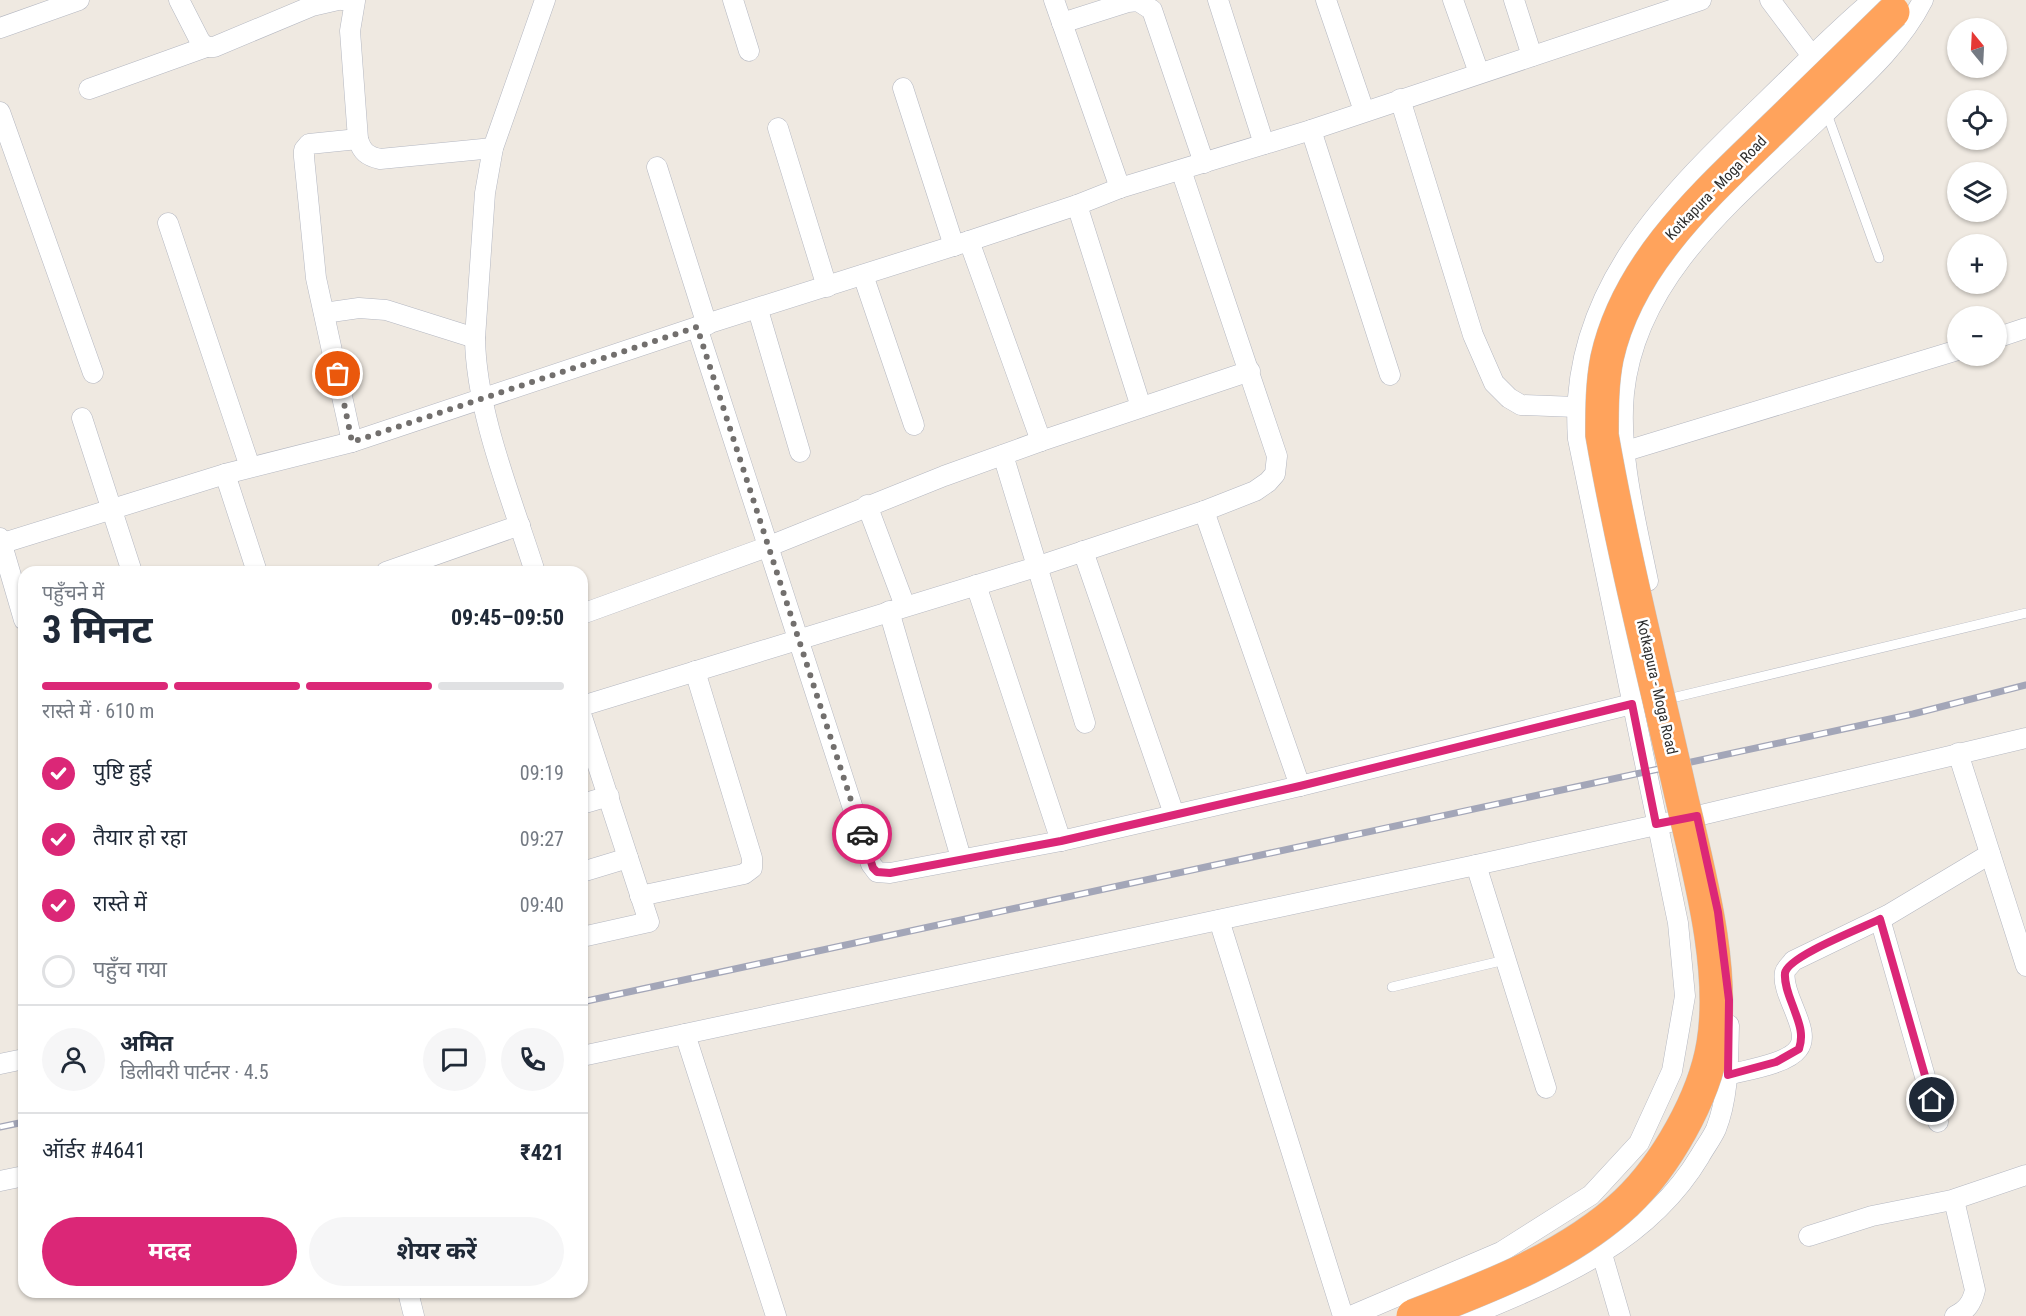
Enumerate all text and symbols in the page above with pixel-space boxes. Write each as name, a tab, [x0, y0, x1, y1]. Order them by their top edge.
north arrow	[1947, 18, 2007, 78]
map controls	[1947, 18, 2007, 366]
button: locate	[1947, 90, 2007, 150]
street label: Kotkapura - Moga Road	[1662, 132, 1770, 244]
button: layers	[1947, 162, 2007, 222]
button: +	[1947, 234, 2007, 294]
button: −	[1947, 306, 2007, 366]
pin	[312, 348, 363, 399]
icon: bag	[321, 357, 354, 390]
text: पहुँचने में	[42, 581, 104, 605]
text: 09:45–09:50	[451, 605, 564, 630]
text: 3 मिनट	[42, 607, 153, 653]
street label: Kotkapura - Moga Road	[1633, 618, 1681, 756]
text: रास्ते में · 610 m	[42, 699, 154, 723]
icon: check	[42, 757, 75, 790]
text: पुष्टि हुई	[93, 759, 152, 784]
text: 09:19	[520, 761, 564, 785]
courier	[832, 804, 892, 864]
icon: car	[846, 818, 879, 851]
icon: check	[42, 823, 75, 856]
text: तैयार हो रहा	[93, 825, 187, 850]
text: 09:27	[520, 827, 564, 851]
icon: check	[42, 889, 75, 922]
text: रास्ते में	[93, 891, 147, 916]
text: 09:40	[520, 893, 564, 917]
text: पहुँच गया	[93, 957, 167, 982]
button: person	[42, 1028, 105, 1091]
button: chat	[423, 1028, 486, 1091]
button: phone	[501, 1028, 564, 1091]
text: अमित	[120, 1031, 173, 1056]
text: डिलीवरी पार्टनर · 4.5	[120, 1060, 269, 1084]
pin	[1906, 1074, 1957, 1125]
icon: home	[1915, 1083, 1948, 1116]
text: ऑर्डर #4641	[42, 1138, 146, 1163]
text: ₹421	[520, 1140, 564, 1165]
button: मदद	[42, 1217, 297, 1286]
button: शेयर करें	[309, 1217, 564, 1286]

